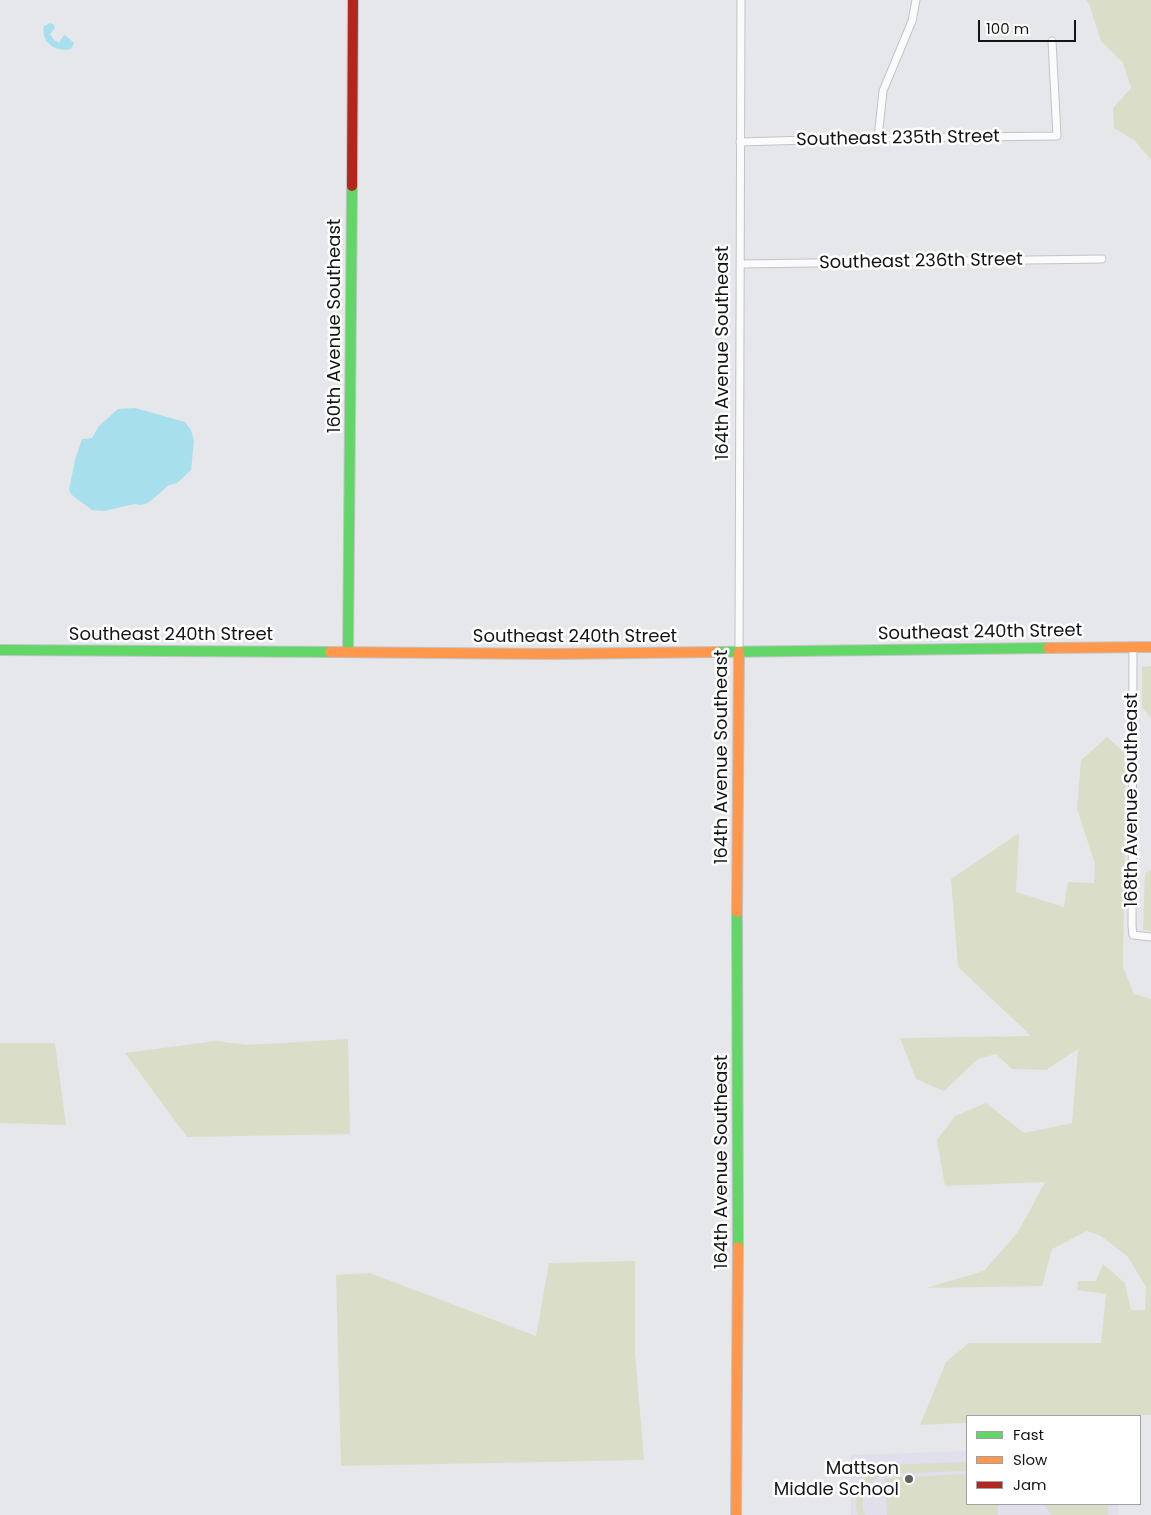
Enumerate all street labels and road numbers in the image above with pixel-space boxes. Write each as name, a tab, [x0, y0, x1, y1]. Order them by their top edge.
street label: Southeast 235th Street	[796, 126, 1000, 152]
street label: 160th Avenue Southeast	[324, 219, 346, 433]
street label: 164th Avenue Southeast	[712, 246, 734, 460]
street label: Southeast 236th Street	[819, 249, 1023, 275]
street label: Southeast 240th Street	[878, 620, 1082, 646]
street label: Southeast 240th Street	[69, 624, 273, 646]
street label: Southeast 240th Street	[473, 626, 677, 648]
street label: 164th Avenue Southeast	[711, 650, 733, 864]
street label: 168th Avenue Southeast	[1121, 693, 1143, 907]
street label: 164th Avenue Southeast	[711, 1055, 733, 1269]

